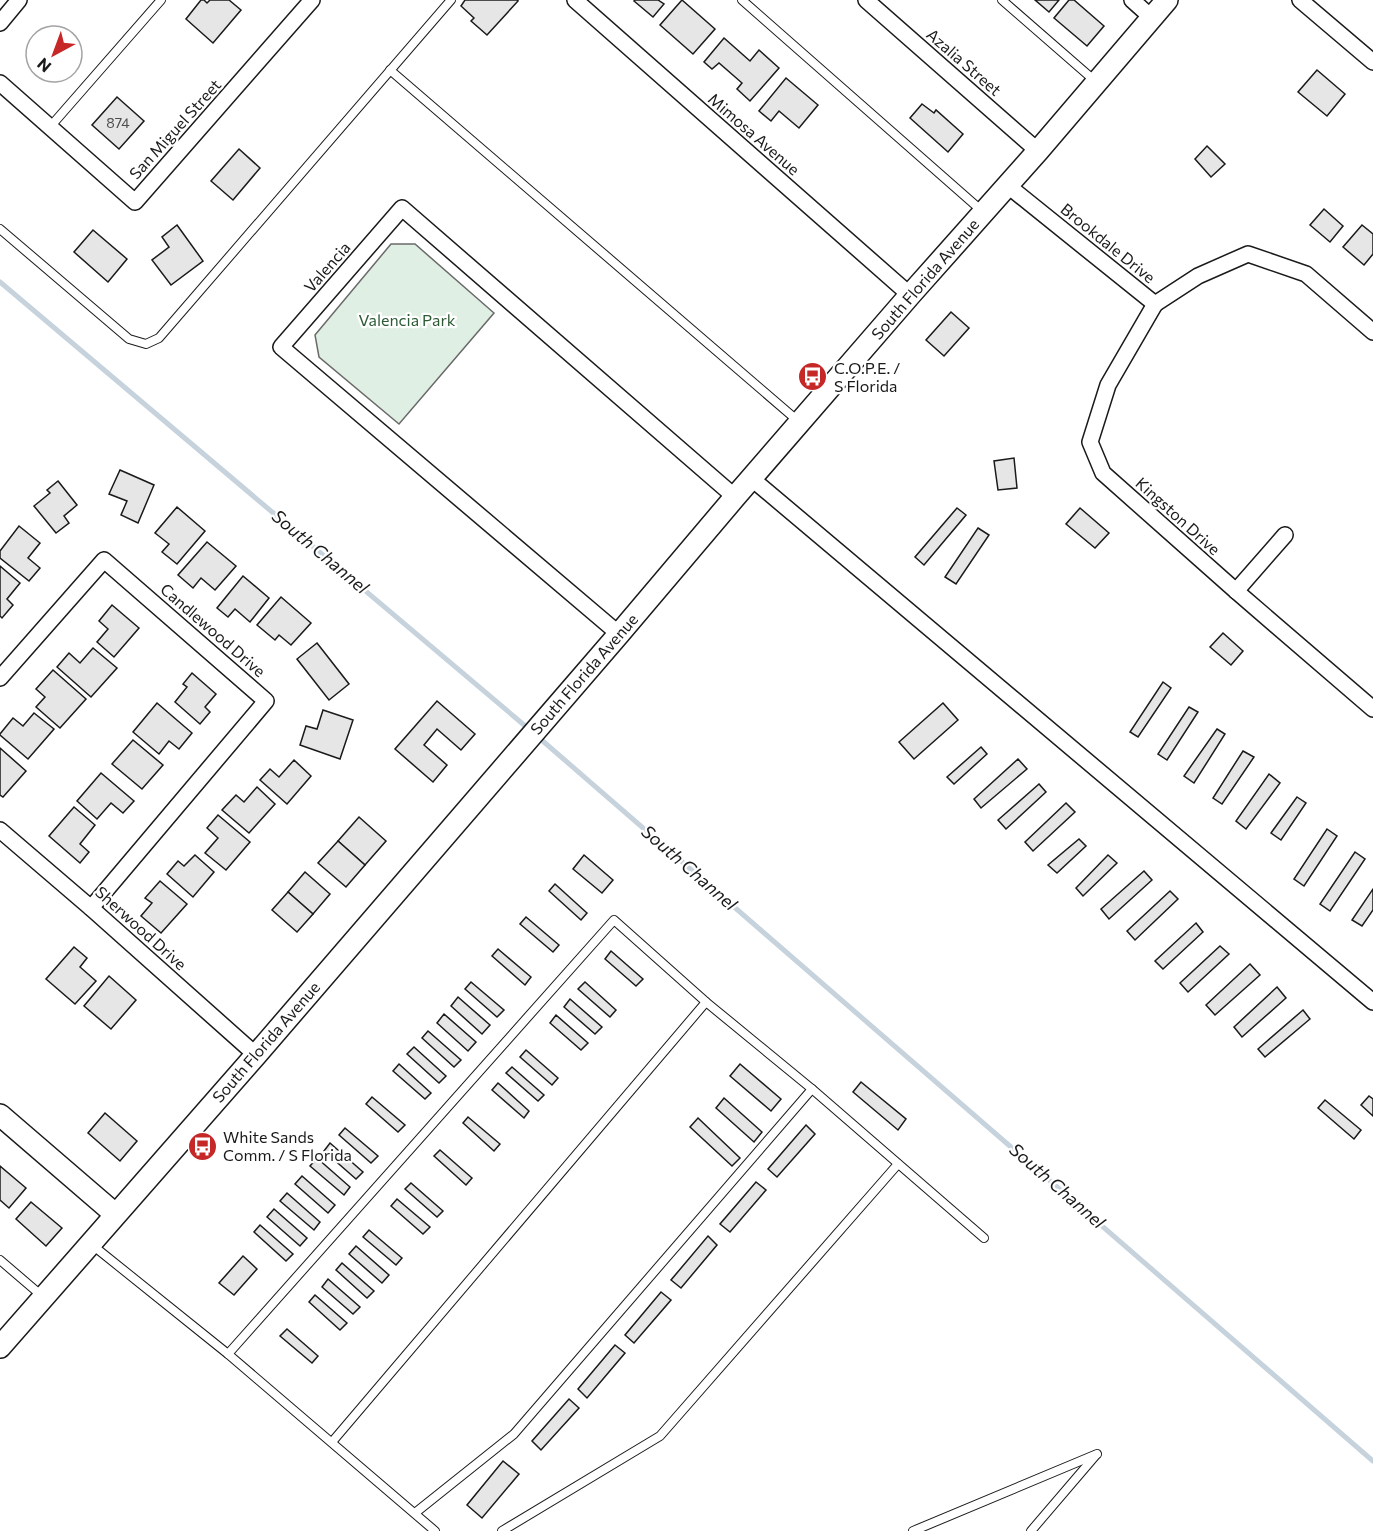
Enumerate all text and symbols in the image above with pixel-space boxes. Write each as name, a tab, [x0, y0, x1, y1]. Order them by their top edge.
north arrow	[24, 24, 84, 84]
street label: Azalia Street	[923, 24, 1006, 99]
text: N	[33, 55, 55, 77]
street label: San Miguel Street	[125, 74, 225, 183]
street label: Mimosa Avenue	[705, 89, 804, 178]
house number: 874	[106, 114, 130, 131]
street label: Brookdale Drive	[1057, 199, 1159, 286]
street label: South Florida Avenue	[867, 214, 982, 343]
street label: Valencia	[300, 238, 354, 296]
park label: Valencia Park	[358, 310, 456, 329]
place label: C.O.P.E. / S Florida	[834, 358, 900, 395]
bus stop icon: C.O.P.E. / S Florida	[797, 361, 829, 393]
street label: Kingston Drive	[1132, 473, 1224, 558]
water label: South Channel	[268, 504, 374, 598]
street label: Candlewood Drive	[157, 579, 270, 680]
street label: South Florida Avenue	[526, 609, 641, 738]
water label: South Channel	[637, 820, 742, 915]
street label: Sherwood Drive	[92, 882, 191, 973]
street label: South Florida Avenue	[208, 977, 323, 1106]
place label: White Sands Comm. / S Florida	[223, 1127, 352, 1164]
bus stop icon: White Sands Comm. / S Florida	[186, 1130, 218, 1162]
water label: South Channel	[1005, 1138, 1110, 1233]

